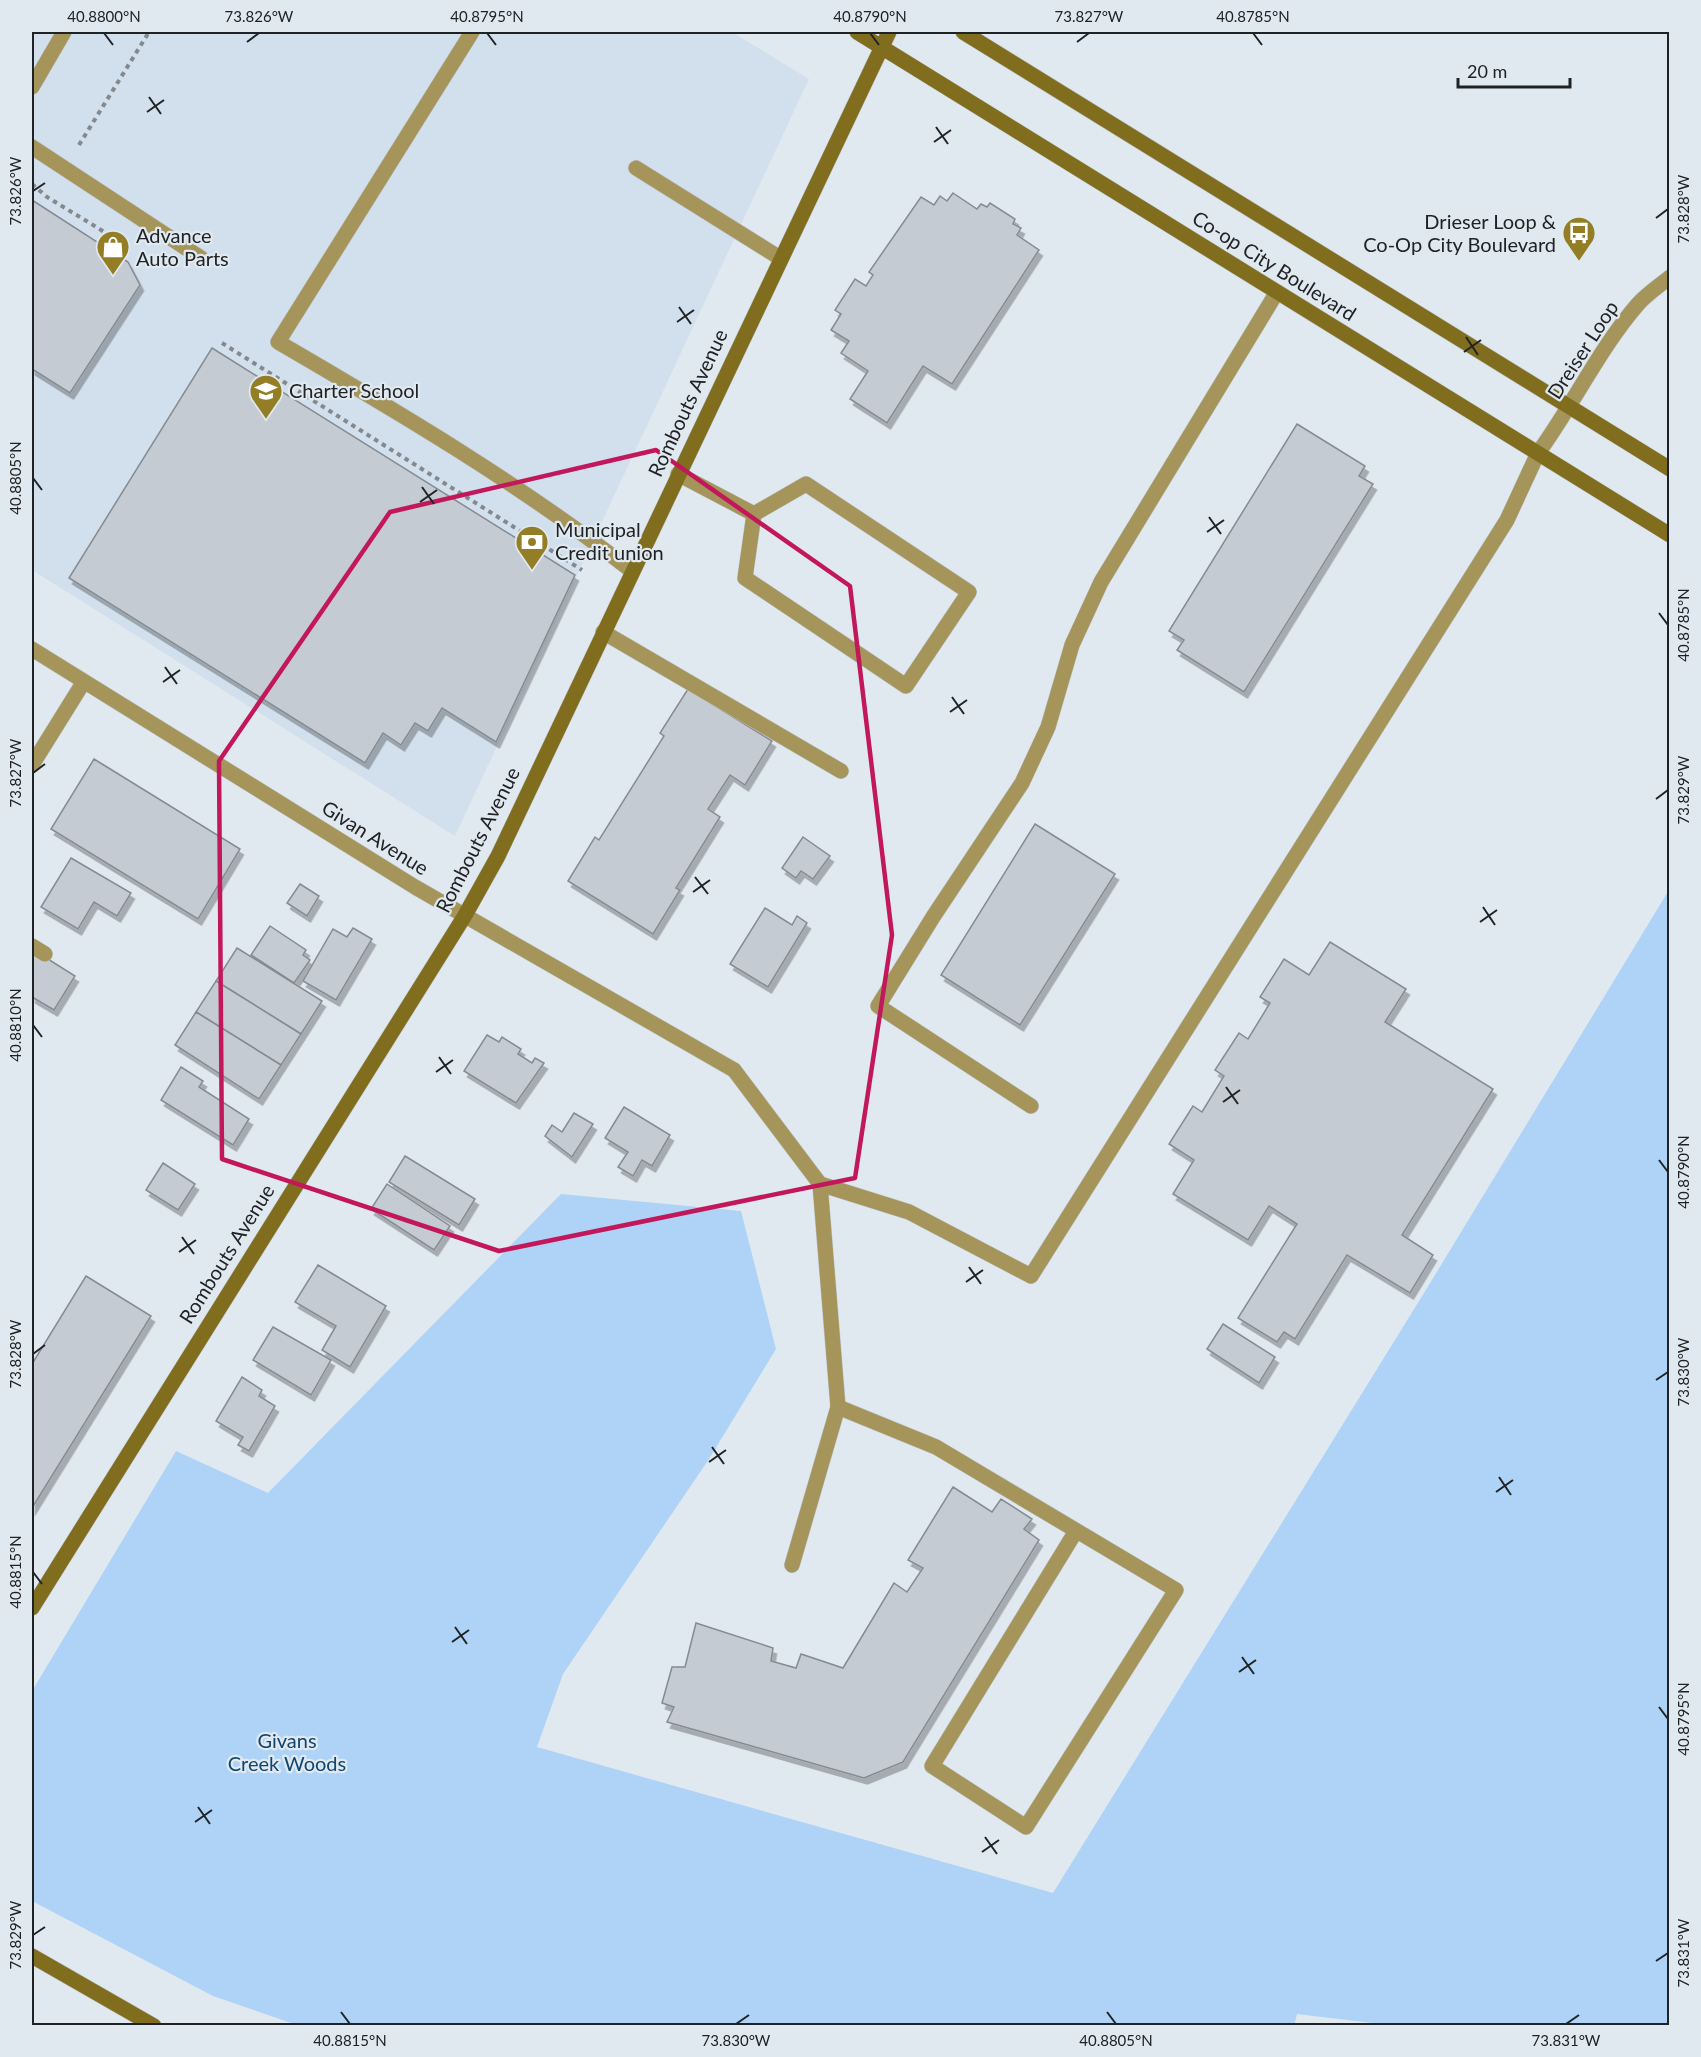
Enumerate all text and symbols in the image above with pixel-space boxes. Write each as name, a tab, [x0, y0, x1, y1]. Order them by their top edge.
text: 40.8800°N	[67, 7, 141, 25]
text: 73.826°W	[225, 7, 294, 25]
text: 40.8795°N	[450, 7, 524, 25]
text: 40.8790°N	[833, 7, 907, 25]
text: 73.827°W	[1055, 7, 1124, 25]
text: 40.8785°N	[1216, 7, 1290, 25]
scale bar	[1458, 51, 1570, 89]
text: 20 m	[1467, 60, 1507, 82]
text: 73.826°W	[6, 156, 24, 225]
text: 73.828°W	[1674, 174, 1692, 243]
street label: Co-op City Boulevard	[1188, 205, 1361, 325]
place label: Drieser Loop & Co-Op City Boulevard	[1363, 209, 1557, 256]
bus stop icon: Drieser Loop & Co-Op City Boulevard	[1561, 215, 1597, 262]
place label: Advance Auto Parts	[136, 223, 229, 270]
shop icon: Advance Auto Parts	[95, 229, 131, 276]
street label: Dreiser Loop	[1542, 296, 1623, 403]
street label: Rombouts Avenue	[642, 325, 732, 480]
school or university icon: Charter School	[248, 373, 284, 420]
place label: Charter School	[289, 378, 419, 402]
text: 40.8805°N	[6, 441, 24, 515]
place label: Municipal Credit union	[555, 517, 664, 564]
bank icon: Municipal Credit union	[514, 524, 550, 571]
text: 40.8785°N	[1674, 588, 1692, 662]
text: 73.827°W	[6, 738, 24, 807]
text: 73.829°W	[1674, 755, 1692, 824]
street label: Rombouts Avenue	[430, 763, 524, 916]
street label: Givan Avenue	[318, 795, 433, 879]
text: 40.8810°N	[6, 988, 24, 1062]
text: 40.8790°N	[1674, 1135, 1692, 1209]
street label: Rombouts Avenue	[174, 1179, 279, 1328]
text: 73.828°W	[6, 1319, 24, 1388]
text: 73.830°W	[1674, 1337, 1692, 1406]
text: 40.8815°N	[6, 1535, 24, 1609]
text: 40.8795°N	[1674, 1682, 1692, 1756]
park label: Givans Creek Woods	[228, 1728, 346, 1775]
text: 73.829°W	[6, 1900, 24, 1969]
text: 73.831°W	[1674, 1918, 1692, 1987]
text: 40.8815°N	[313, 2031, 387, 2049]
text: 73.830°W	[702, 2031, 771, 2049]
text: 40.8805°N	[1079, 2031, 1153, 2049]
text: 73.831°W	[1532, 2031, 1601, 2049]

